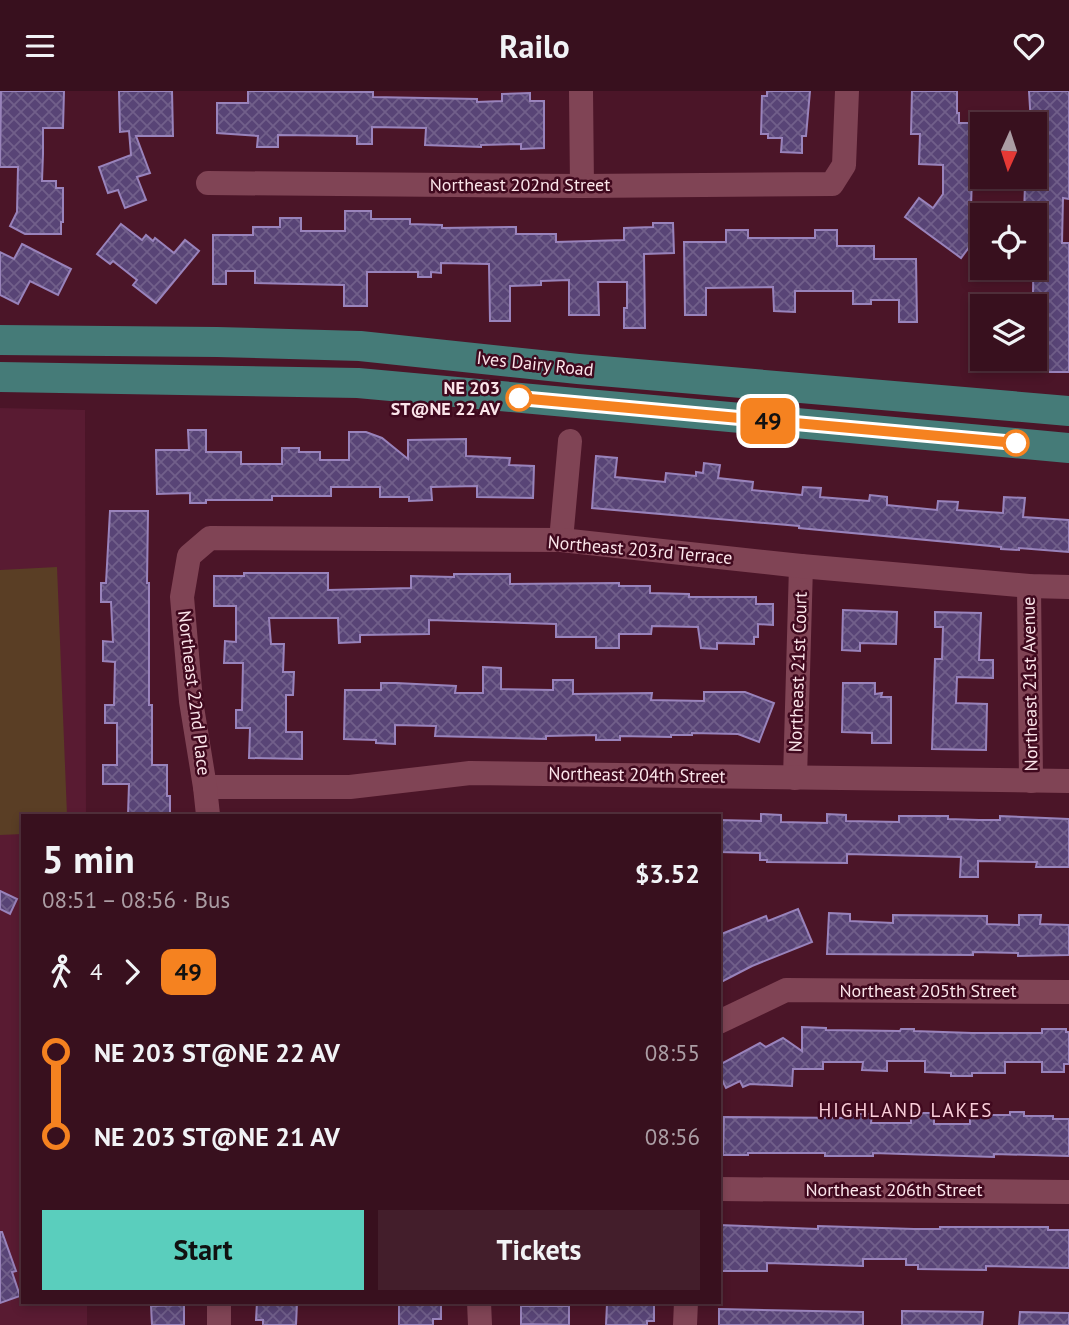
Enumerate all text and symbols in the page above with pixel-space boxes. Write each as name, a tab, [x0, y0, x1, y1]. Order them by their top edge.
text: Railo	[499, 25, 570, 67]
icon: menu	[21, 27, 59, 65]
icon: heart	[1010, 27, 1048, 65]
north arrow	[970, 112, 1046, 189]
map controls	[970, 112, 1047, 371]
street label: Northeast 202nd Street	[430, 173, 610, 196]
button: locate	[970, 203, 1047, 280]
button: layers	[970, 294, 1047, 371]
street label: Ives Dairy Road	[475, 346, 595, 381]
place label: NE 203 ST@NE 22 AV	[391, 376, 500, 420]
marker: NE 203 ST@NE 22 AV	[506, 385, 532, 411]
line badge: 49	[736, 398, 800, 444]
text: 49	[754, 405, 782, 436]
unlabelled marker	[1003, 430, 1029, 456]
street label: Northeast 203rd Terrace	[547, 530, 733, 569]
street label: Northeast 21st Court	[783, 591, 812, 753]
street label: Northeast 21st Avenue	[1016, 596, 1043, 772]
street label: Northeast 22nd Place	[173, 609, 216, 777]
street label: Northeast 204th Street	[548, 761, 726, 788]
text: 5 min	[42, 834, 135, 883]
text: $3.52	[635, 857, 700, 890]
text: 08:51 – 08:56 · Bus	[42, 885, 230, 914]
icon: walk	[42, 953, 80, 991]
icon: forward	[113, 953, 151, 991]
text: 49	[175, 956, 202, 987]
text: 4	[90, 957, 103, 986]
street label: Northeast 205th Street	[839, 979, 1017, 1002]
text: NE 203 ST@NE 22 AV	[94, 1036, 340, 1069]
text: 08:55	[645, 1038, 700, 1067]
district label: HIGHLAND LAKES	[819, 1098, 993, 1122]
text: NE 203 ST@NE 21 AV	[94, 1120, 340, 1153]
text: 08:56	[645, 1122, 700, 1151]
street label: Northeast 206th Street	[805, 1178, 983, 1201]
button: Start	[42, 1210, 364, 1290]
button: Tickets	[378, 1210, 700, 1290]

